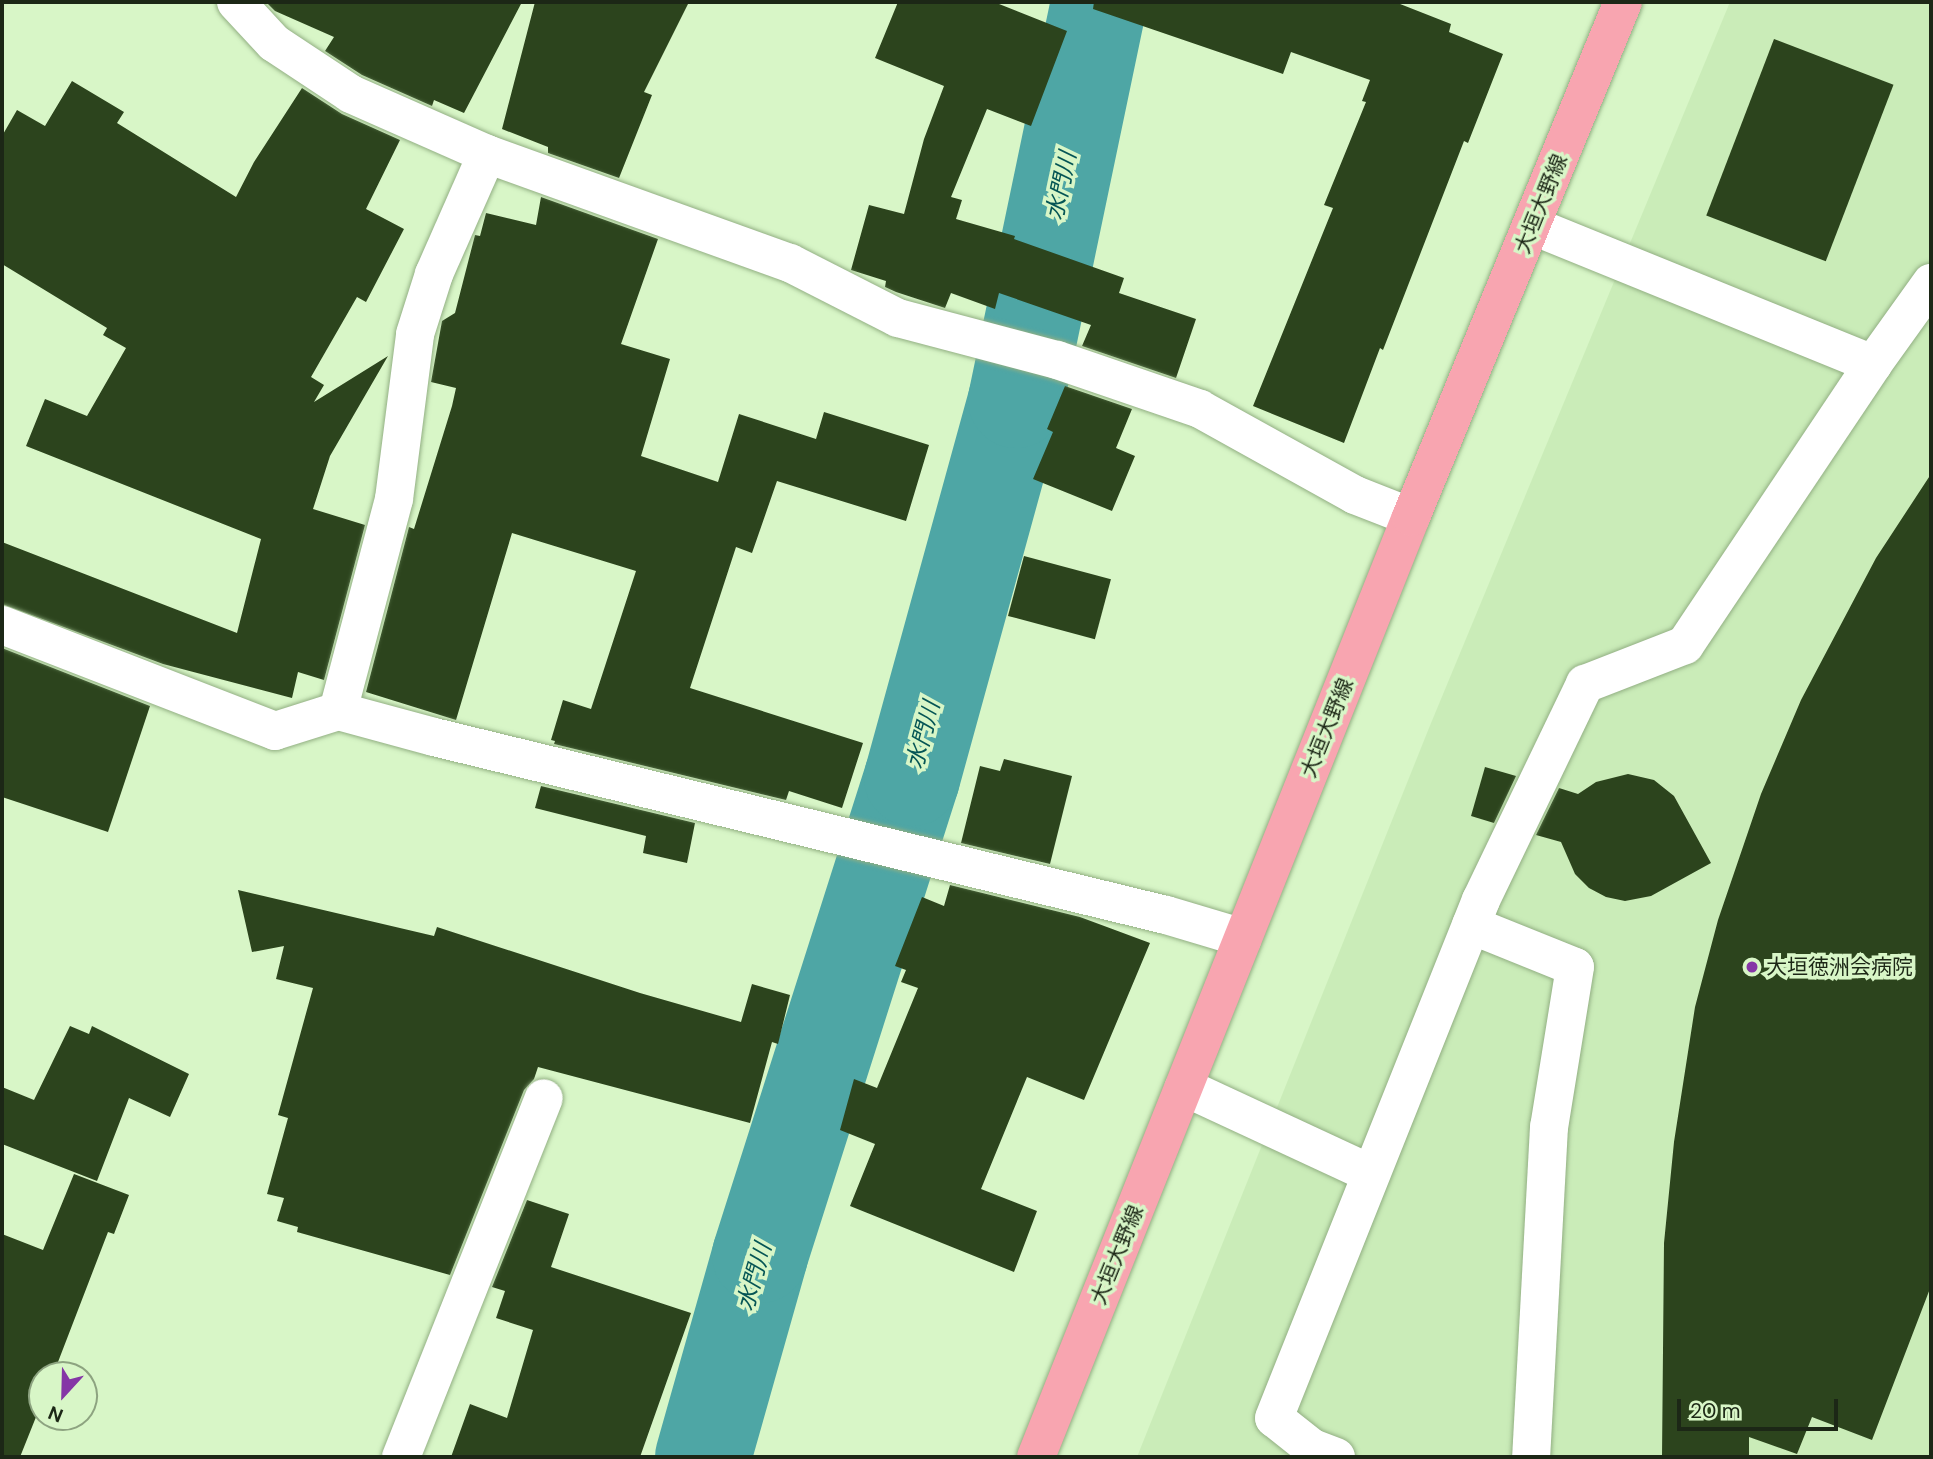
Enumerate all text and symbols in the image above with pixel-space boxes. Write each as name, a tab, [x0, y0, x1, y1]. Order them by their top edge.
water label: 水門川	[1040, 149, 1082, 223]
street label: 大垣大野線	[1510, 151, 1572, 257]
street label: 大垣大野線	[1296, 675, 1358, 781]
water label: 水門川	[901, 698, 945, 772]
place label: 大垣徳洲会病院	[1766, 954, 1913, 980]
marker: 大垣徳洲会病院	[1744, 959, 1760, 975]
street label: 大垣大野線	[1086, 1202, 1148, 1308]
water label: 水門川	[731, 1240, 777, 1314]
north arrow	[28, 1361, 98, 1431]
scale bar	[1681, 1386, 1842, 1430]
text: 20 m	[1690, 1397, 1741, 1425]
text: N	[45, 1400, 67, 1428]

